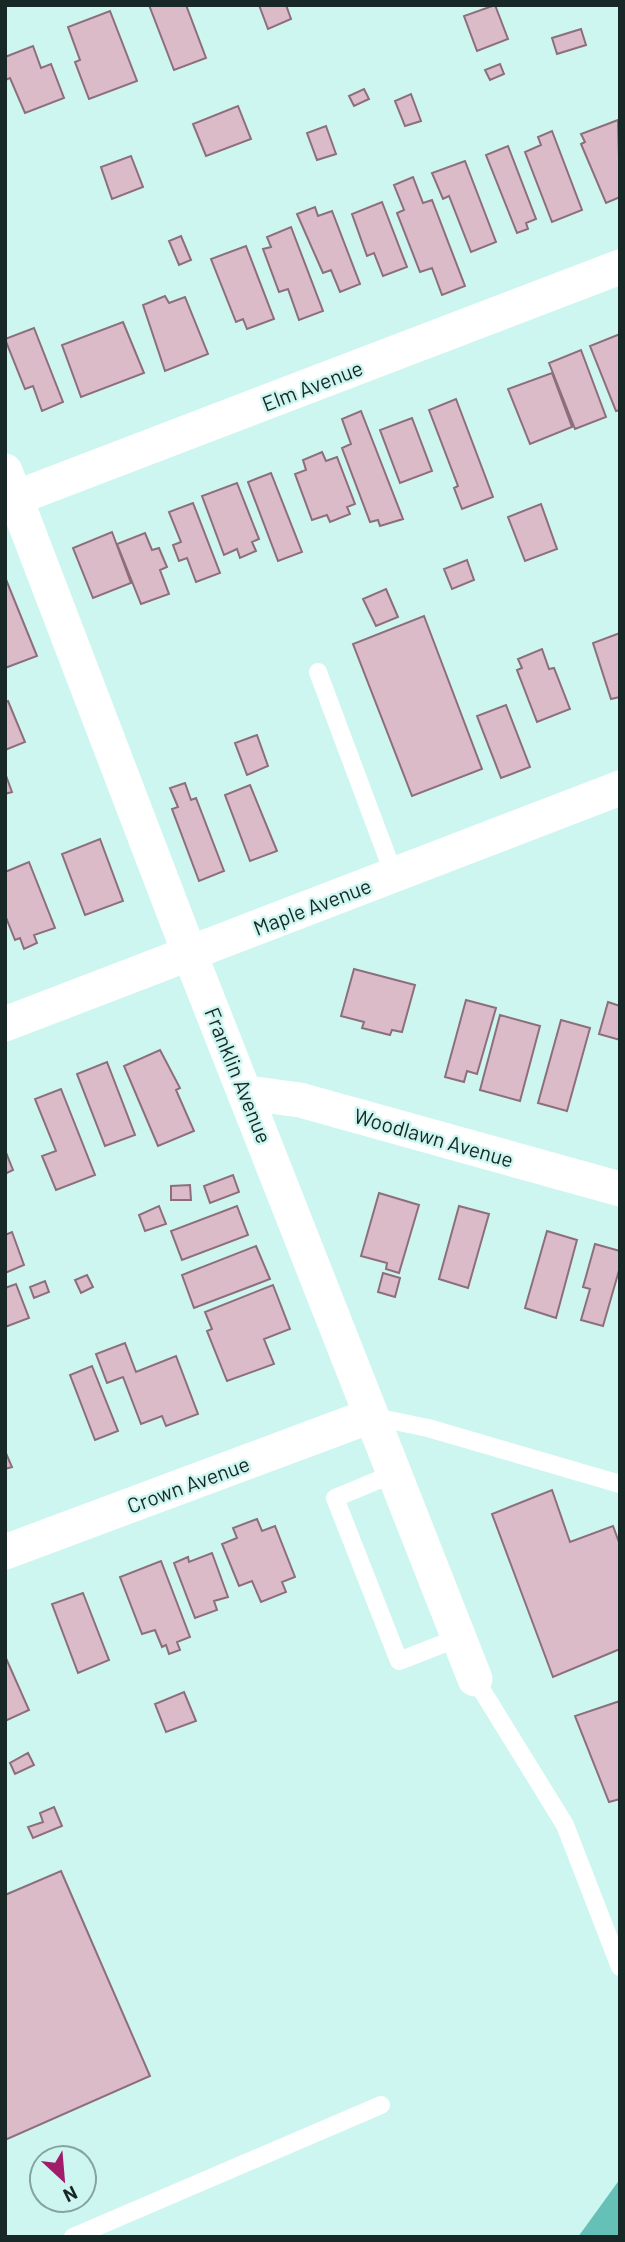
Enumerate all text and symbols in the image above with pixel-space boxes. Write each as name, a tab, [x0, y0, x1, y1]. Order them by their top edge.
street label: Elm Avenue	[258, 354, 366, 416]
street label: Maple Avenue	[249, 872, 375, 940]
street label: Franklin Avenue	[200, 1003, 278, 1147]
street label: Woodlawn Avenue	[351, 1102, 517, 1172]
street label: Crown Avenue	[123, 1450, 253, 1518]
north arrow	[28, 2144, 98, 2214]
text: N	[60, 2182, 81, 2208]

